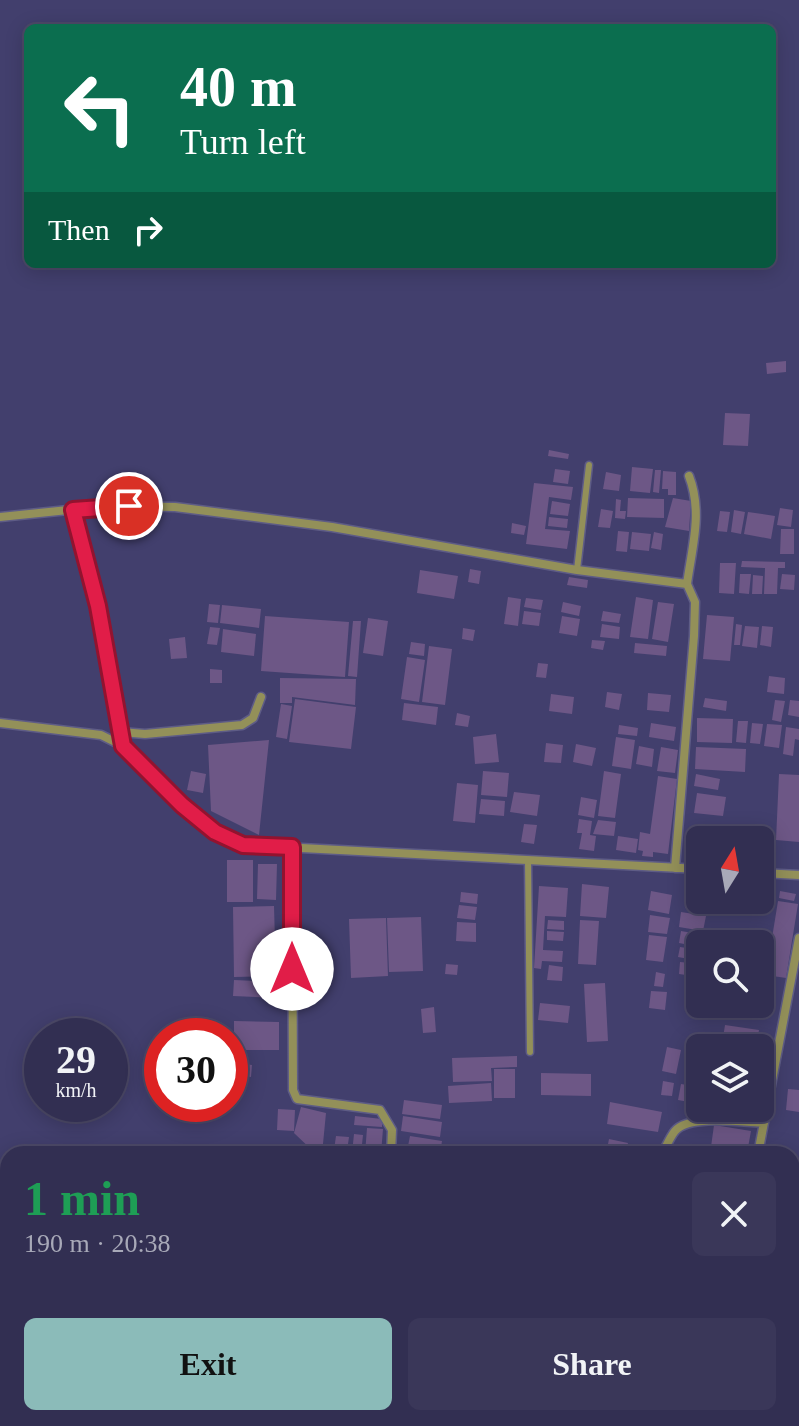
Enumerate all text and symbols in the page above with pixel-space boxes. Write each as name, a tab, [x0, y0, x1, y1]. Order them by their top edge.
icon: left	[48, 56, 152, 160]
text: 40 m	[180, 56, 297, 118]
text: Turn left	[180, 122, 306, 162]
icon: right	[126, 208, 170, 252]
text: Then	[48, 213, 110, 246]
pin	[95, 472, 163, 540]
icon: arrive	[107, 484, 151, 528]
north arrow	[686, 826, 774, 914]
map controls	[686, 826, 774, 1122]
position arrow	[250, 927, 334, 1011]
button: search	[686, 930, 774, 1018]
speed limit sign: 30	[144, 1018, 248, 1122]
button: layers	[686, 1034, 774, 1122]
text: 29	[56, 1037, 96, 1082]
text: km/h	[55, 1079, 97, 1101]
text: 1 min	[24, 1172, 140, 1225]
button: close	[692, 1172, 776, 1256]
text: 190 m · 20:38	[24, 1229, 171, 1258]
button: Exit	[24, 1318, 392, 1410]
button: Share	[408, 1318, 776, 1410]

